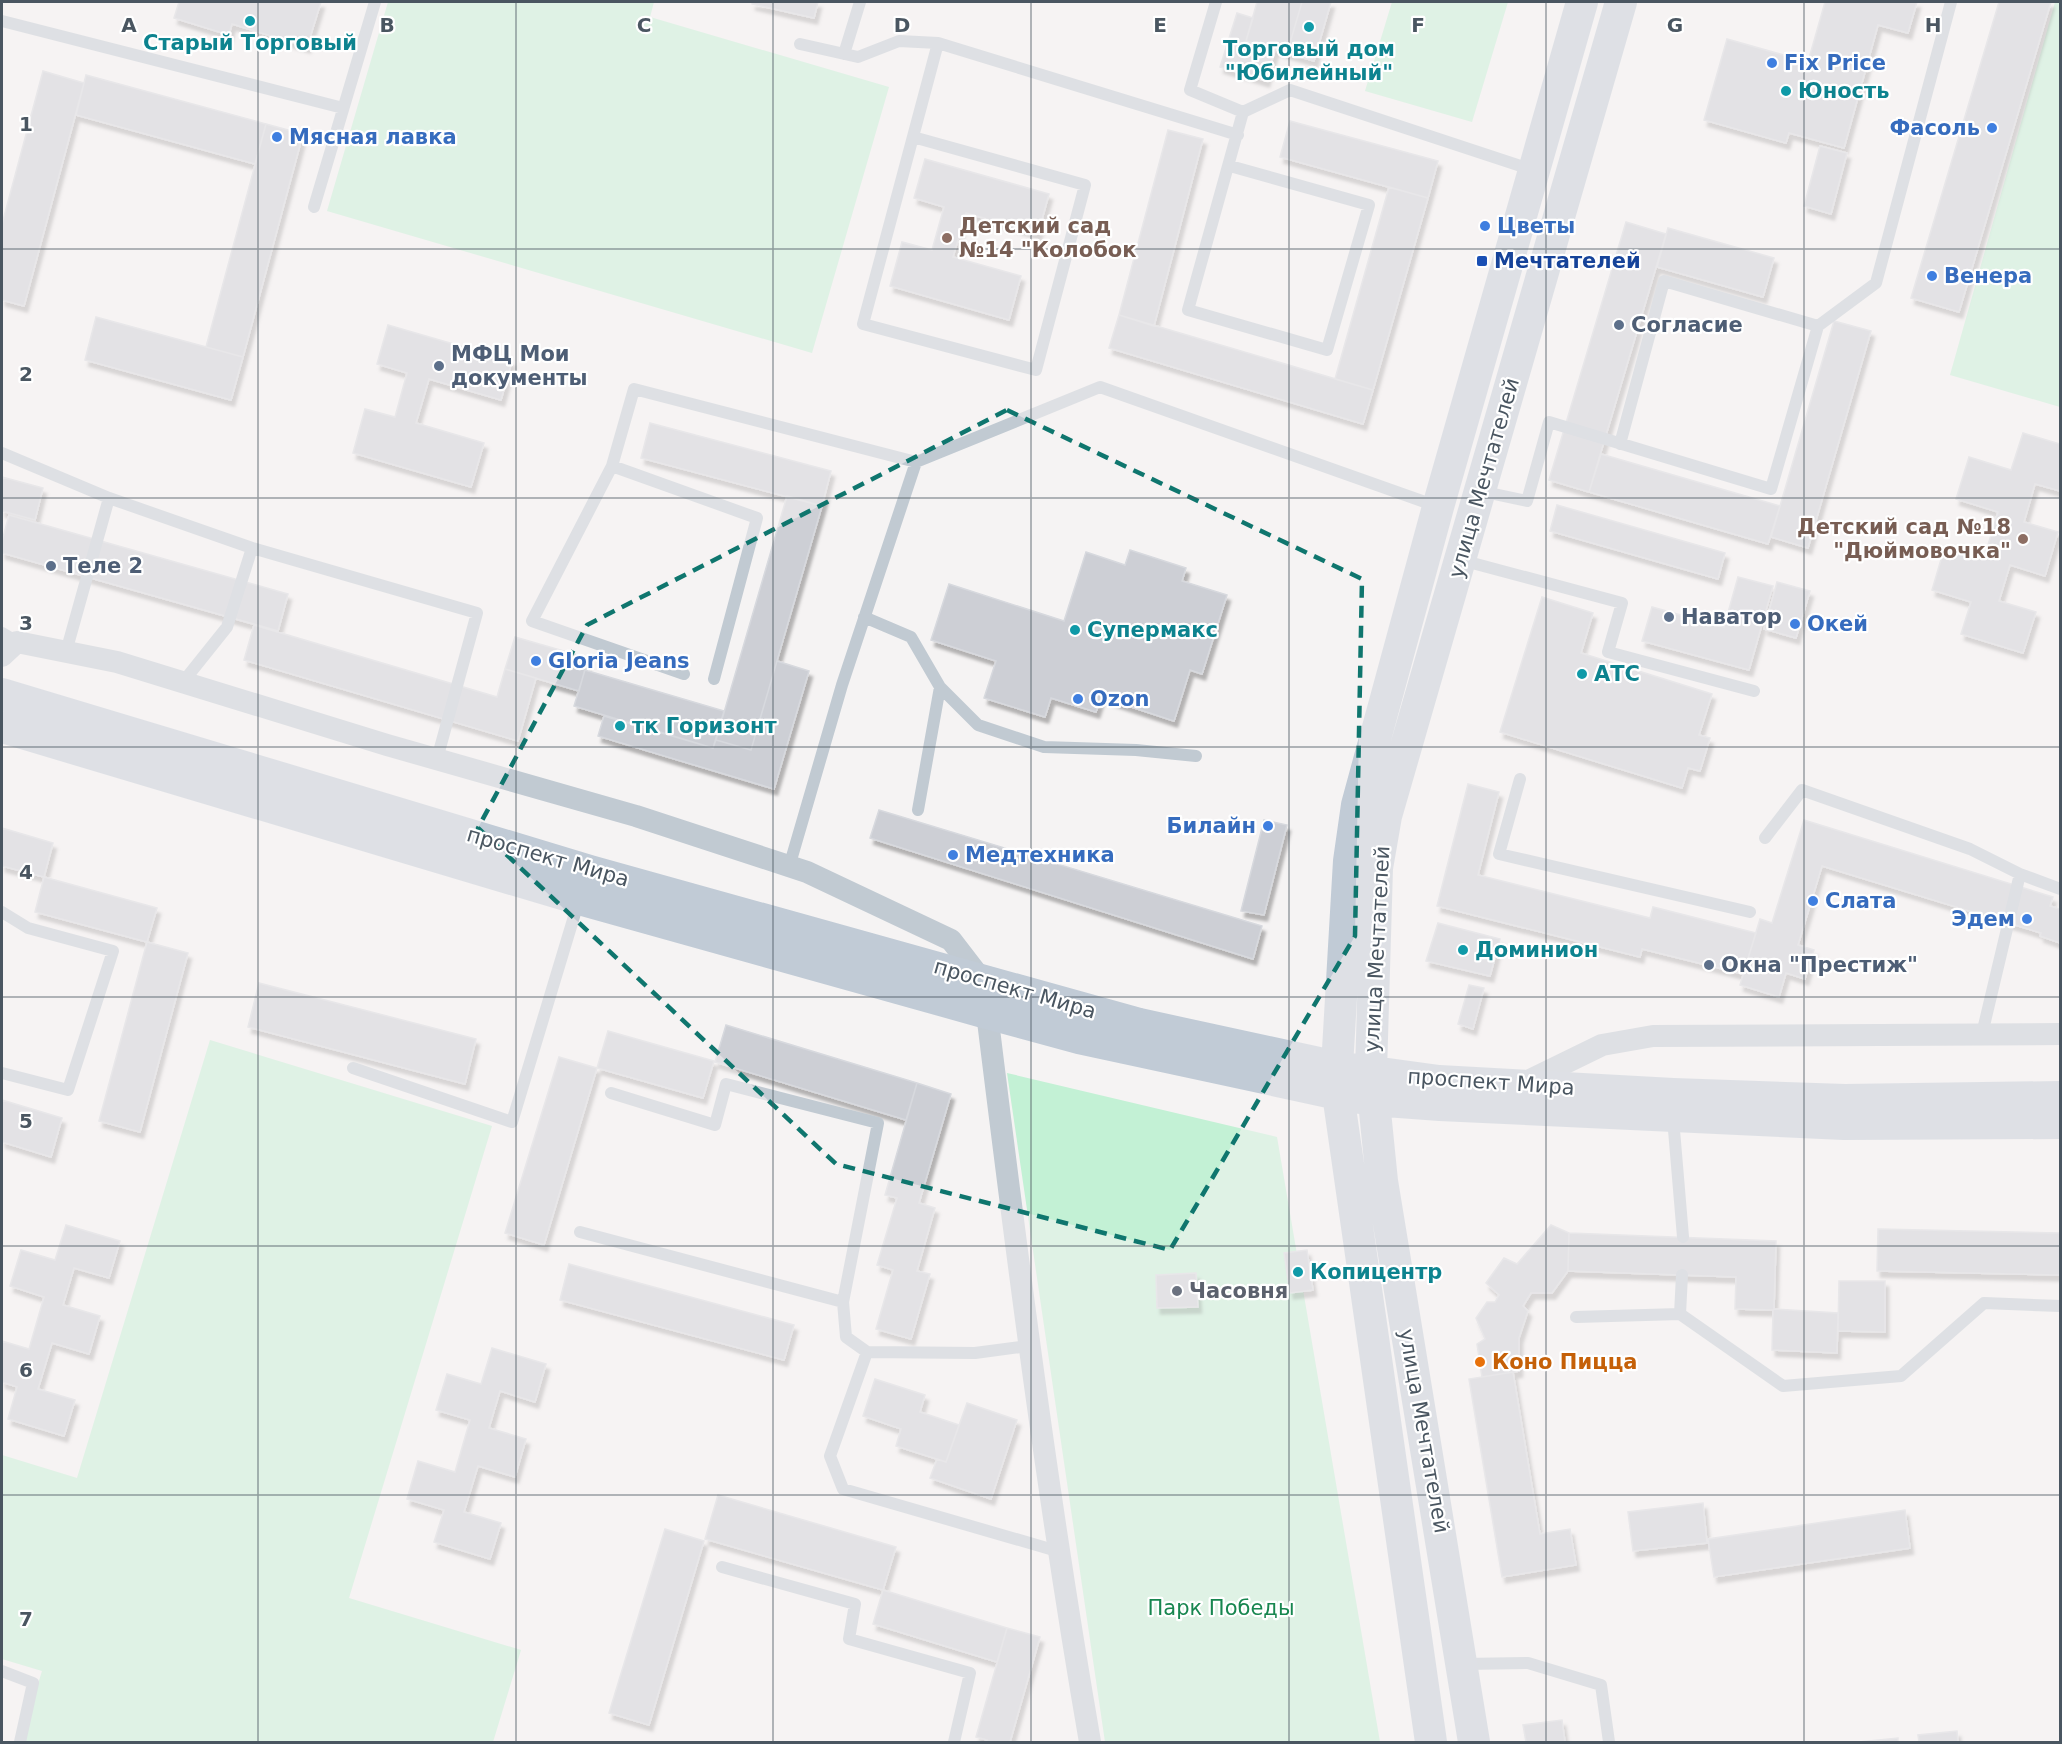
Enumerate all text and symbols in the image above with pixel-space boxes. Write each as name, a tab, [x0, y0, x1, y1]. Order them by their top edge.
text: A	[121, 13, 137, 37]
text: B	[379, 13, 395, 37]
text: C	[637, 13, 651, 37]
text: D	[894, 13, 910, 37]
text: E	[1153, 13, 1167, 37]
text: F	[1411, 13, 1425, 37]
text: G	[1667, 13, 1683, 37]
text: H	[1925, 13, 1941, 37]
marker: Старый Торговый	[243, 14, 257, 28]
marker: Торговый дом "Юбилейный"	[1302, 20, 1316, 34]
place label: Старый Торговый	[143, 31, 357, 55]
place label: Торговый дом "Юбилейный"	[1223, 37, 1395, 85]
place label: Fix Price	[1784, 51, 1886, 75]
marker: Fix Price	[1765, 56, 1779, 70]
place label: Юность	[1798, 79, 1890, 103]
marker: Юность	[1779, 84, 1793, 98]
text: 1	[19, 112, 33, 136]
place label: Фасоль	[1889, 116, 1980, 140]
marker: Фасоль	[1985, 121, 1999, 135]
place label: Мясная лавка	[289, 125, 457, 149]
marker: Мясная лавка	[270, 130, 284, 144]
place label: Детский сад №14 "Колобок	[959, 214, 1137, 262]
place label: Цветы	[1497, 214, 1575, 238]
marker: Цветы	[1478, 219, 1492, 233]
marker: Детский сад №14 "Колобок	[940, 231, 954, 245]
place label: Мечтателей	[1494, 249, 1641, 273]
marker: Мечтателей	[1475, 254, 1489, 268]
place label: Венера	[1944, 264, 2032, 288]
marker: Венера	[1925, 269, 1939, 283]
place label: Согласие	[1631, 313, 1743, 337]
marker: Согласие	[1612, 318, 1626, 332]
place label: МФЦ Мои документы	[451, 342, 587, 390]
marker: МФЦ Мои документы	[432, 359, 446, 373]
text: 2	[19, 362, 33, 386]
street label: улица Мечтателей	[1444, 375, 1524, 581]
place label: Детский сад №18 "Дюймовочка"	[1797, 515, 2011, 563]
marker: Детский сад №18 "Дюймовочка"	[2016, 532, 2030, 546]
place label: Теле 2	[63, 554, 143, 578]
marker: Теле 2	[44, 559, 58, 573]
place label: Наватор	[1681, 605, 1782, 629]
marker: Наватор	[1662, 610, 1676, 624]
text: 3	[19, 611, 33, 635]
place label: Окей	[1807, 612, 1868, 636]
marker: Окей	[1788, 617, 1802, 631]
place label: Супермакс	[1087, 618, 1218, 642]
marker: Супермакс	[1068, 623, 1082, 637]
place label: Gloria Jeans	[548, 649, 690, 673]
marker: Gloria Jeans	[529, 654, 543, 668]
place label: АТС	[1594, 662, 1640, 686]
marker: АТС	[1575, 667, 1589, 681]
place label: Ozon	[1090, 687, 1149, 711]
marker: Ozon	[1071, 692, 1085, 706]
place label: тк Горизонт	[632, 714, 777, 738]
marker: тк Горизонт	[613, 719, 627, 733]
place label: Билайн	[1167, 814, 1256, 838]
marker: Билайн	[1261, 819, 1275, 833]
street label: проспект Мира	[464, 822, 632, 892]
place label: Медтехника	[965, 843, 1115, 867]
street label: улица Мечтателей	[1360, 845, 1394, 1053]
marker: Медтехника	[946, 848, 960, 862]
text: 4	[19, 860, 33, 884]
place label: Слата	[1825, 889, 1896, 913]
marker: Слата	[1806, 894, 1820, 908]
place label: Эдем	[1951, 907, 2015, 931]
marker: Эдем	[2020, 912, 2034, 926]
place label: Доминион	[1475, 938, 1598, 962]
marker: Доминион	[1456, 943, 1470, 957]
place label: Окна "Престиж"	[1721, 953, 1918, 977]
street label: проспект Мира	[931, 954, 1099, 1024]
marker: Окна "Престиж"	[1702, 958, 1716, 972]
street label: проспект Мира	[1407, 1064, 1575, 1100]
text: 5	[19, 1109, 33, 1133]
place label: Копицентр	[1310, 1260, 1442, 1284]
marker: Копицентр	[1291, 1265, 1305, 1279]
place label: Часовня	[1189, 1279, 1288, 1303]
marker: Часовня	[1170, 1284, 1184, 1298]
street label: улица Мечтателей	[1394, 1327, 1454, 1535]
place label: Коно Пицца	[1492, 1350, 1637, 1374]
marker: Коно Пицца	[1473, 1355, 1487, 1369]
text: 6	[19, 1358, 33, 1382]
park label: Парк Победы	[1148, 1596, 1294, 1620]
text: 7	[19, 1607, 33, 1631]

